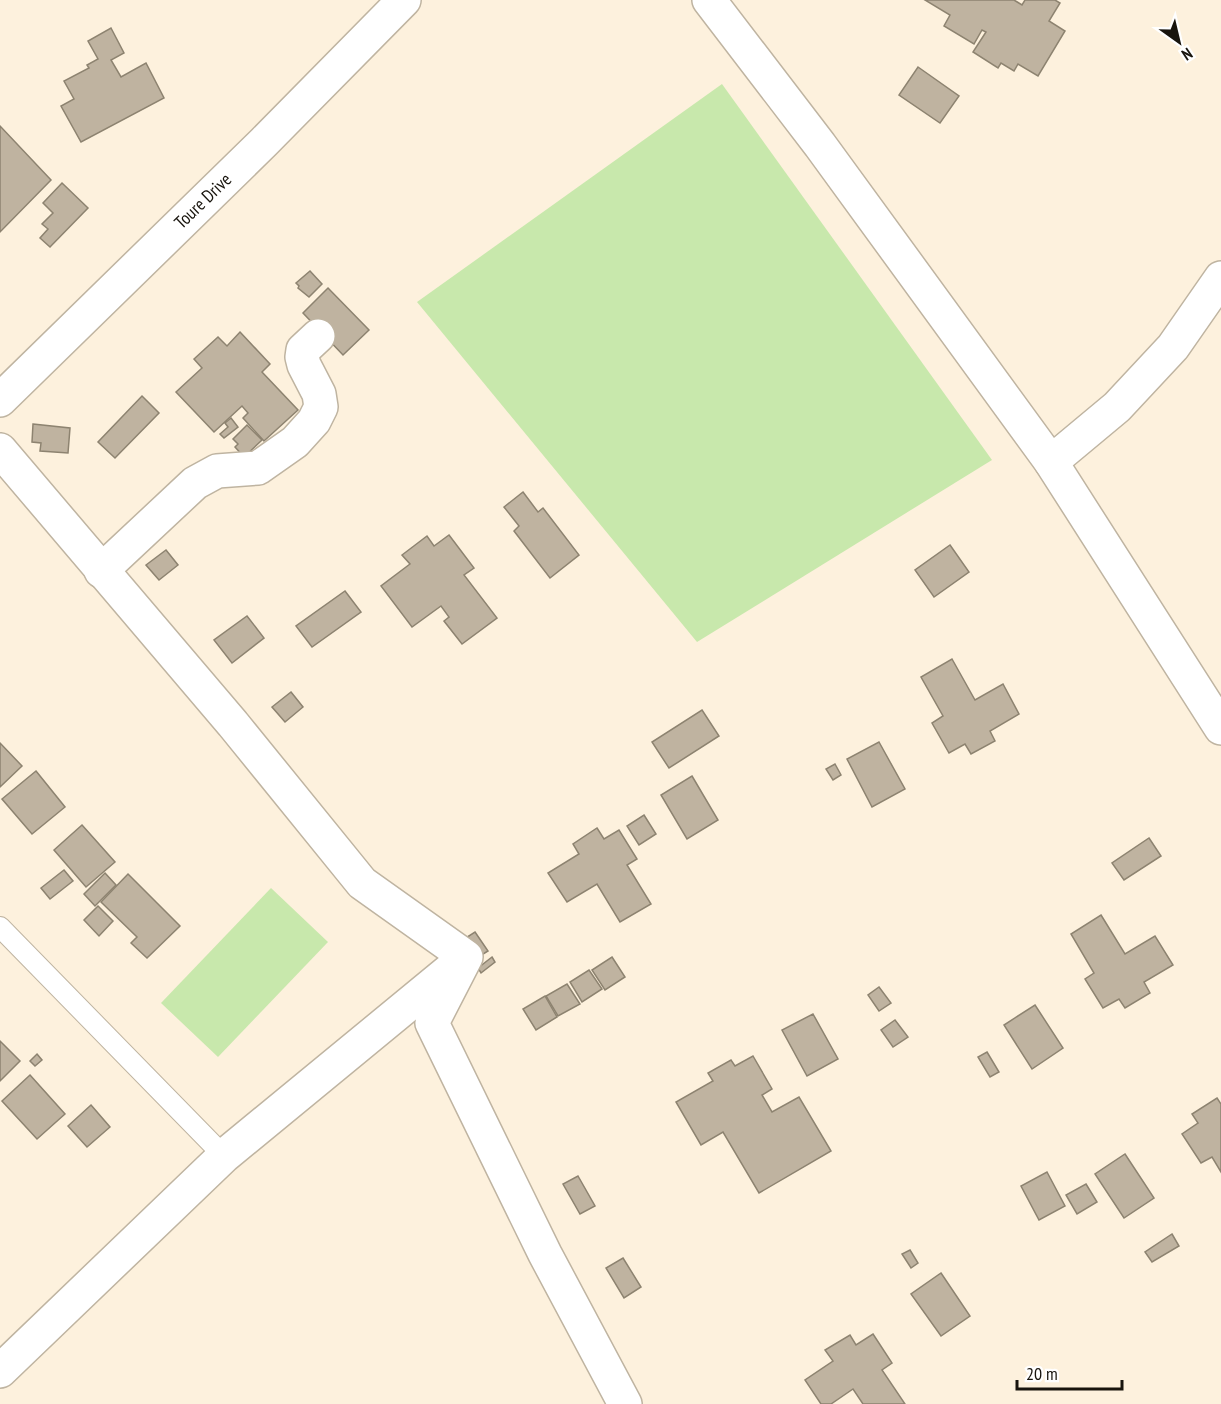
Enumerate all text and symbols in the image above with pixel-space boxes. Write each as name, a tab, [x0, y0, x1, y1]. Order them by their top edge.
north arrow	[1149, 12, 1209, 72]
text: N	[1178, 44, 1197, 65]
street label: Toure Drive	[169, 168, 236, 233]
scale bar	[1017, 1353, 1122, 1391]
text: 20 m	[1026, 1362, 1058, 1385]

